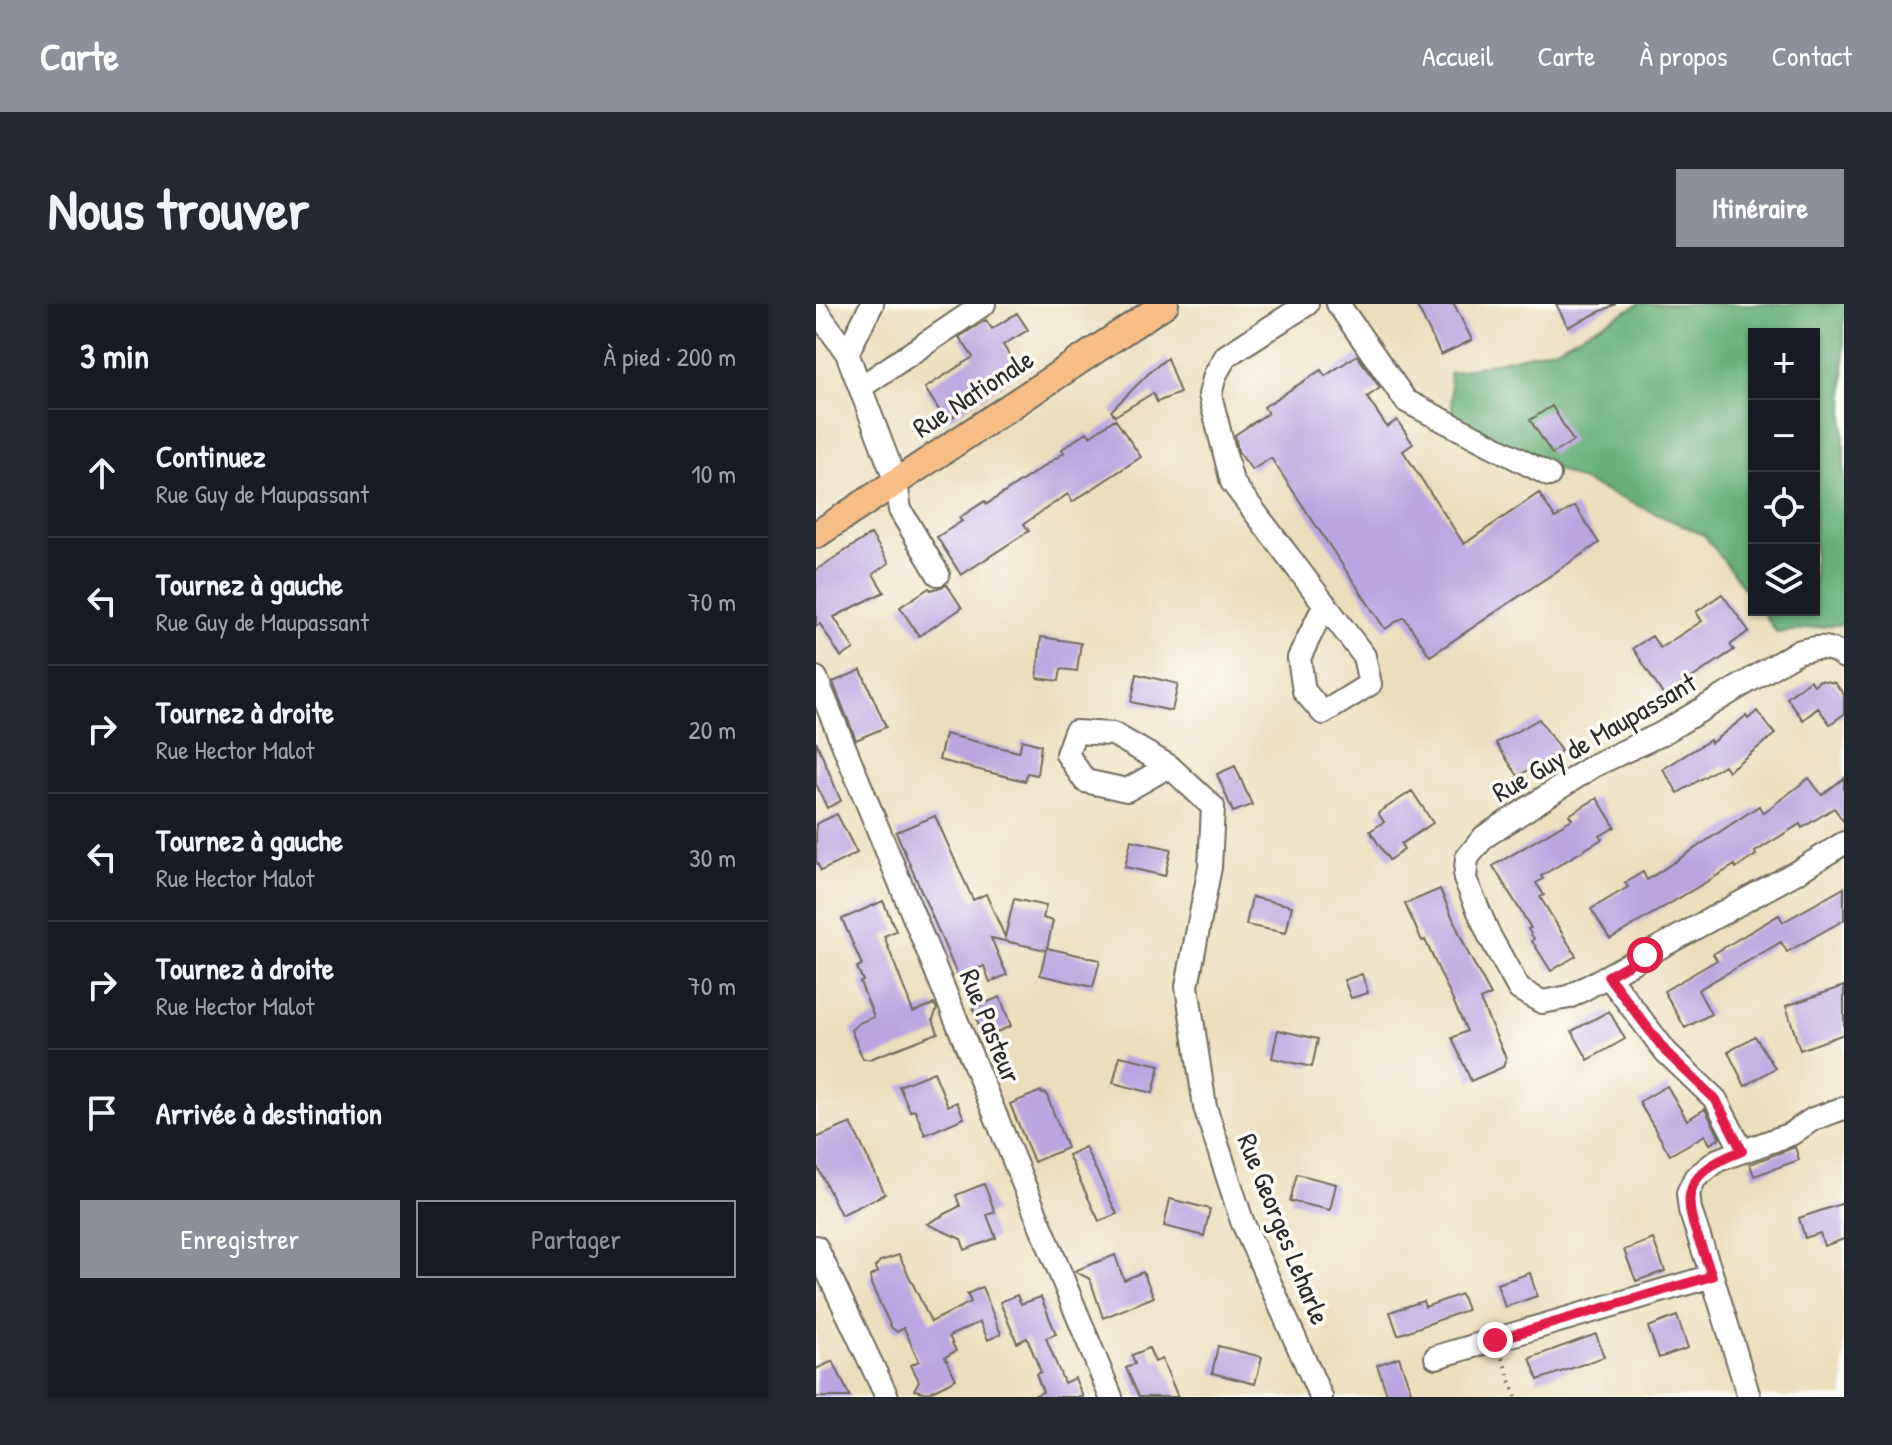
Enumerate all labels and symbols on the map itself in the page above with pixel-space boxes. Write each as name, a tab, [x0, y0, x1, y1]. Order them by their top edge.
street label: Rue Nationale	[905, 340, 1041, 446]
street label: Rue Guy de Maupassant	[1485, 663, 1703, 811]
route start	[1627, 937, 1663, 973]
street label: Rue Pasteur	[951, 963, 1031, 1089]
street label: Rue Georges Leharle	[1228, 1128, 1340, 1330]
route end	[1477, 1322, 1513, 1358]

